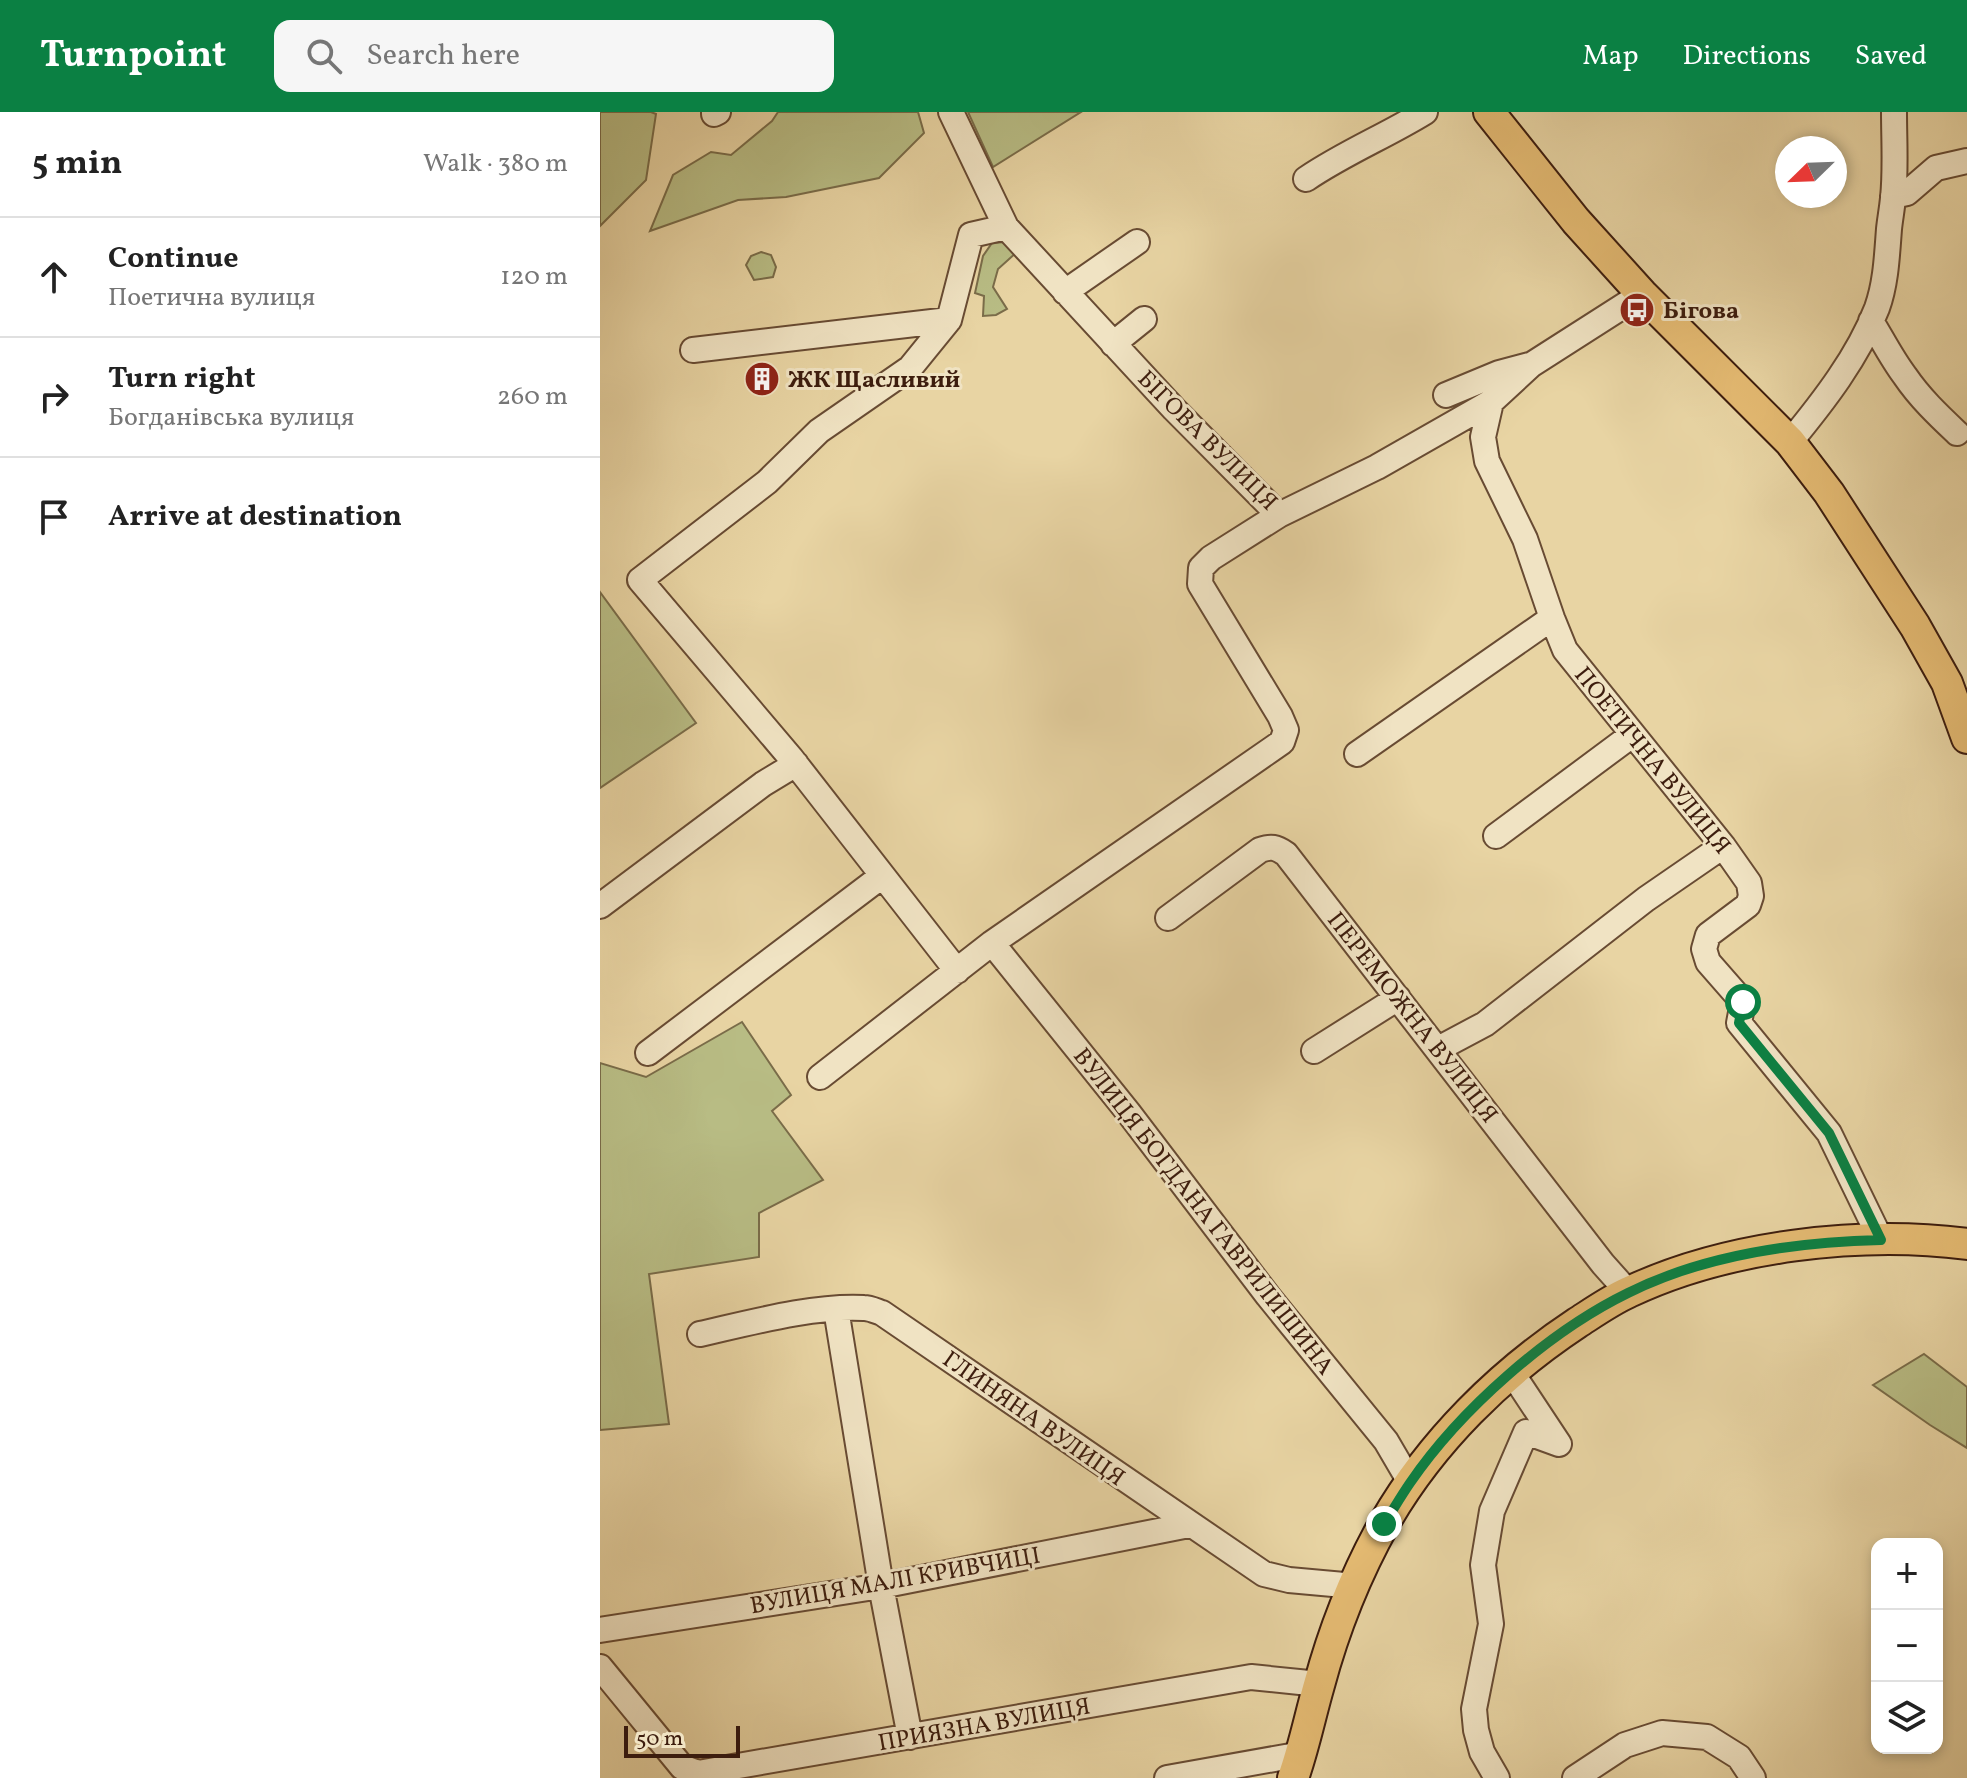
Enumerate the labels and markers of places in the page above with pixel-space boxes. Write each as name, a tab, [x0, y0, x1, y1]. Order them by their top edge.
bus stop icon: Бігова	[1618, 291, 1656, 329]
place label: Бігова	[1663, 295, 1739, 329]
building icon: ЖК Щасливий	[743, 360, 781, 398]
place label: ЖК Щасливий	[788, 364, 960, 398]

